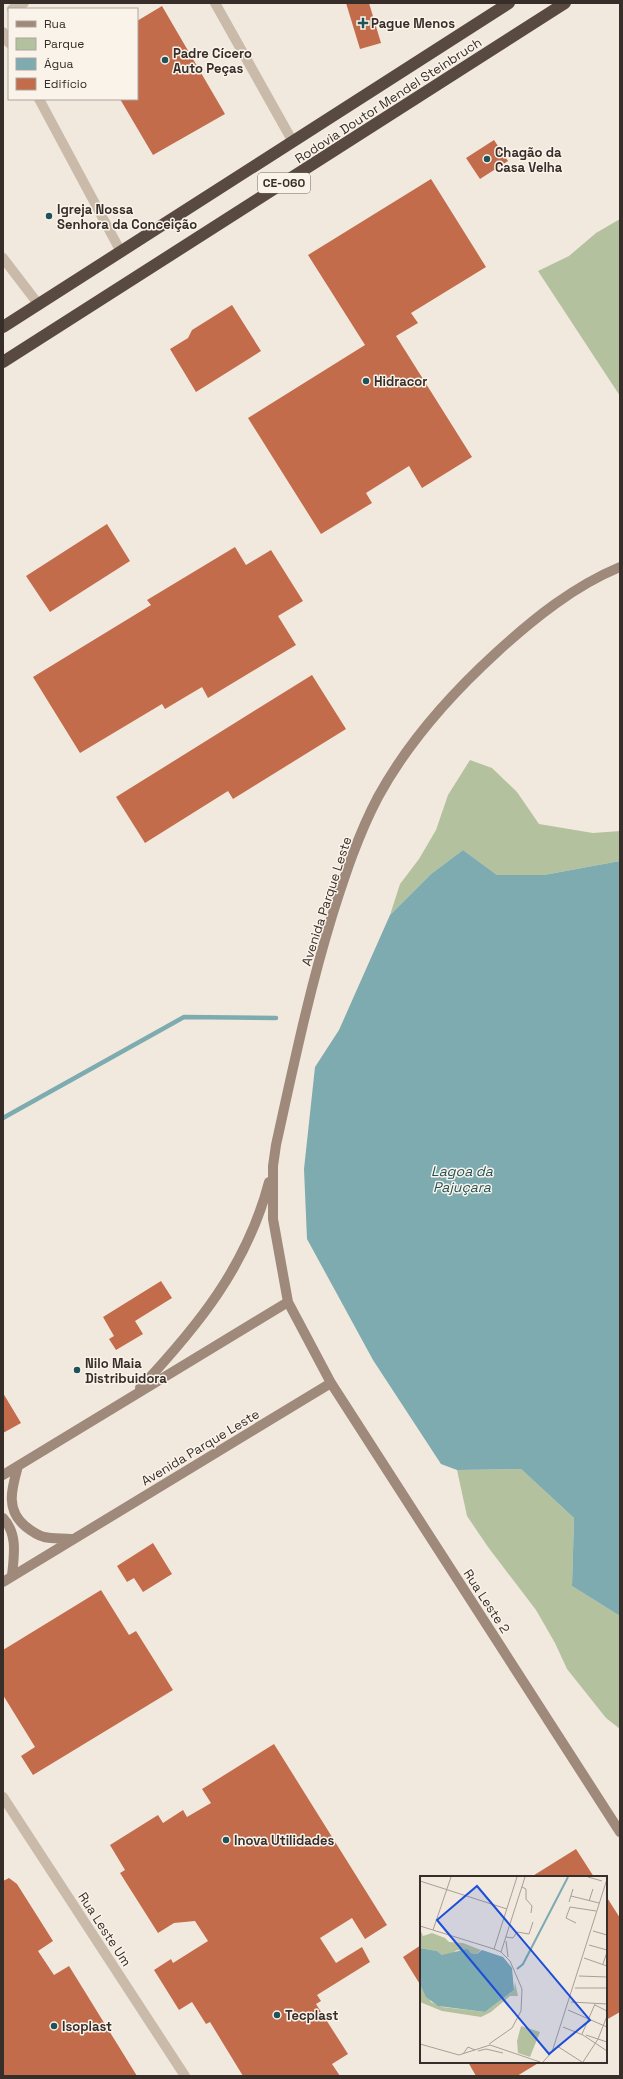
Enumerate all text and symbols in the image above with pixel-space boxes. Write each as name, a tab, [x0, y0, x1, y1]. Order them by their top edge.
legend	[8, 8, 138, 100]
place label: Pague Menos	[371, 15, 455, 32]
text: Rua	[44, 16, 66, 32]
marker: Pague Menos	[358, 18, 368, 28]
street label: Rodovia Doutor Mendel Steinbruch	[292, 34, 485, 167]
text: Parque	[44, 36, 84, 52]
place label: Padre Cícero Auto Peças	[173, 45, 252, 77]
marker: Padre Cícero Auto Peças	[160, 55, 170, 65]
text: Água	[44, 56, 74, 72]
text: Edifício	[44, 76, 87, 92]
place label: Chagão da Casa Velha	[495, 144, 563, 176]
marker: Chagão da Casa Velha	[482, 154, 492, 164]
road number: CE-060	[258, 173, 310, 193]
place label: Igreja Nossa Senhora da Conceição	[57, 201, 197, 233]
marker: Igreja Nossa Senhora da Conceição	[44, 211, 54, 221]
place label: Hidracor	[374, 373, 427, 390]
marker: Hidracor	[361, 376, 371, 386]
street label: Avenida Parque Leste	[298, 834, 355, 968]
water label: Lagoa da Pajuçara	[431, 1162, 494, 1196]
place label: Nilo Maia Distribuidora	[85, 1355, 167, 1387]
marker: Nilo Maia Distribuidora	[72, 1365, 82, 1375]
street label: Avenida Parque Leste	[138, 1405, 262, 1489]
street label: Rua Leste 2	[460, 1566, 514, 1637]
place label: Inova Utilidades	[234, 1832, 335, 1849]
marker: Inova Utilidades	[221, 1835, 231, 1845]
inset map	[420, 1876, 607, 2063]
street label: Rua Leste Um	[74, 1889, 135, 1970]
place label: Tecplast	[285, 2007, 338, 2024]
marker: Tecplast	[272, 2010, 282, 2020]
place label: Isoplast	[62, 2018, 112, 2035]
marker: Isoplast	[49, 2021, 59, 2031]

